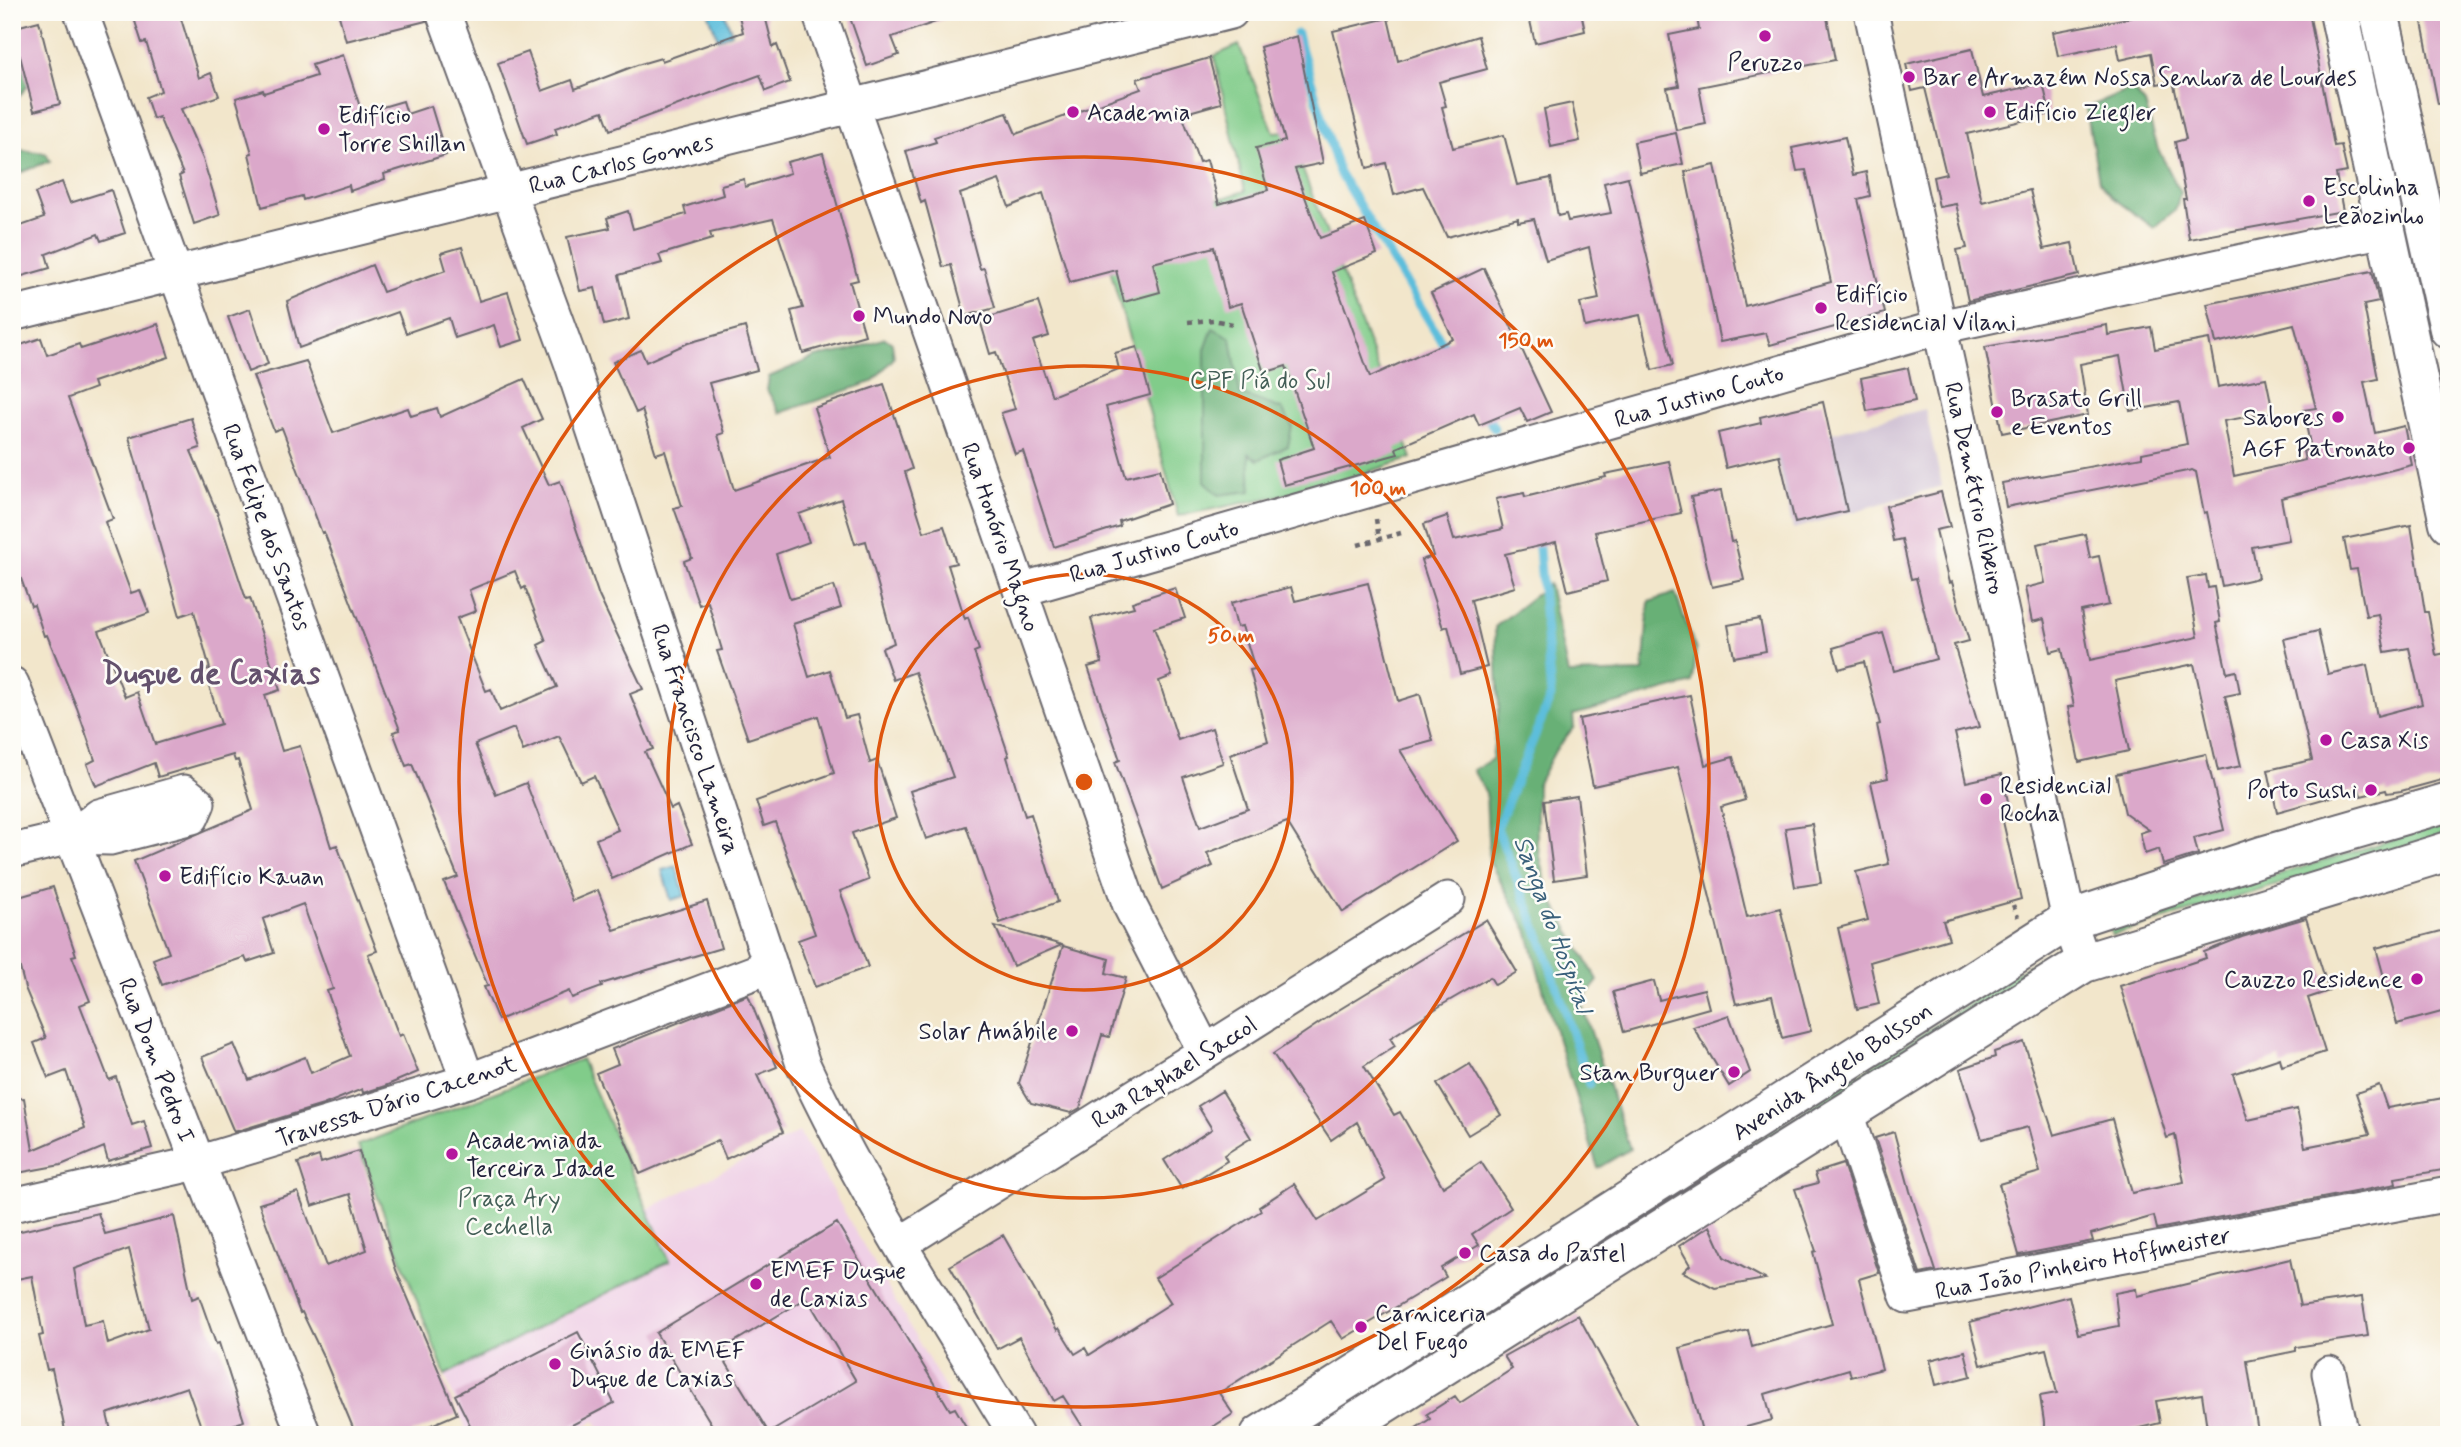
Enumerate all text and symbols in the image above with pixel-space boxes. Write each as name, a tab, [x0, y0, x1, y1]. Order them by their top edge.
marker: Peruzzo	[1757, 28, 1773, 44]
place label: Peruzzo	[1728, 48, 1802, 79]
place label: Bar e Armazém Nossa Senhora de Lourdes	[1923, 63, 2357, 94]
marker: Bar e Armazém Nossa Senhora de Lourdes	[1901, 69, 1917, 85]
place label: Academia	[1087, 98, 1191, 129]
place label: Edifício Ziegler	[2004, 98, 2156, 132]
place label: Edifício Torre Shillan	[338, 101, 466, 160]
marker: Academia	[1065, 104, 1081, 120]
marker: Edifício Ziegler	[1982, 104, 1998, 120]
marker: Edifício Torre Shillan	[316, 121, 332, 137]
street label: Rua Carlos Gomes	[526, 126, 717, 202]
place label: Escolinha Leãozinho	[2323, 173, 2424, 232]
marker: Escolinha Leãozinho	[2301, 193, 2317, 209]
place label: Edifício Residencial Vilani	[1835, 280, 2016, 339]
marker: Edifício Residencial Vilani	[1813, 300, 1829, 316]
place label: Mundo Novo	[873, 302, 993, 333]
marker: Mundo Novo	[851, 308, 867, 324]
text: 150 m	[1498, 327, 1554, 355]
street label: Rua Justino Couto	[1611, 359, 1788, 436]
park label: CPF Piá do Sul	[1190, 366, 1330, 397]
street label: Rua Demétrio Ribeiro	[1936, 379, 2011, 597]
place label: Brasato Grill e Eventos	[2011, 384, 2142, 443]
place label: Sabores	[2243, 403, 2324, 434]
marker: Brasato Grill e Eventos	[1989, 404, 2005, 420]
marker: Sabores	[2330, 409, 2346, 425]
street label: Rua Felipe dos Santos	[214, 420, 318, 636]
place label: AGF Patronato	[2242, 434, 2395, 465]
street label: Rua Honório Magno	[950, 439, 1046, 637]
marker: AGF Patronato	[2401, 440, 2417, 456]
text: 100 m	[1350, 475, 1406, 503]
street label: Rua Justino Couto	[1066, 514, 1243, 591]
street label: Rua Francisco Lameira	[643, 620, 746, 858]
text: 50 m	[1208, 622, 1255, 650]
district label: Duque de Caxias	[101, 653, 322, 695]
place label: Casa Xis	[2340, 726, 2429, 757]
marker: Casa Xis	[2318, 732, 2334, 748]
centre of rings	[1072, 770, 1096, 794]
place label: Residencial Rocha	[2000, 771, 2111, 830]
place label: Porto Sushi	[2247, 776, 2357, 807]
marker: Porto Sushi	[2363, 782, 2379, 798]
marker: Residencial Rocha	[1978, 791, 1994, 807]
water label: Sanga do Hospital	[1502, 831, 1601, 1022]
place label: Edifício Kauan	[179, 862, 324, 893]
marker: Edifício Kauan	[157, 868, 173, 884]
place label: Cauzzo Residence	[2224, 965, 2403, 996]
marker: Cauzzo Residence	[2409, 971, 2425, 987]
street label: Rua Dom Pedro I	[110, 974, 201, 1147]
street label: Avenida Ângelo Bolsson	[1727, 996, 1941, 1151]
street label: Rua Raphael Saccol	[1086, 1010, 1263, 1137]
place label: Solar Amábile	[918, 1017, 1058, 1048]
marker: Solar Amábile	[1064, 1023, 1080, 1039]
street label: Travessa Dário Cacenot	[273, 1049, 520, 1156]
place label: Stan Burguer	[1579, 1058, 1720, 1091]
marker: Stan Burguer	[1726, 1064, 1742, 1080]
place label: Academia da Terceira Idade	[466, 1126, 616, 1185]
marker: Academia da Terceira Idade	[444, 1146, 460, 1162]
park label: Praça Ary Cechella	[458, 1184, 560, 1243]
street label: Rua João Pinheiro Hoffmeister	[1933, 1221, 2234, 1308]
place label: Casa do Pastel	[1479, 1239, 1626, 1270]
marker: Casa do Pastel	[1457, 1245, 1473, 1261]
place label: EMEF Duque de Caxias	[770, 1256, 906, 1315]
marker: EMEF Duque de Caxias	[748, 1276, 764, 1292]
place label: Carniceria Del Fuego	[1375, 1299, 1486, 1358]
marker: Carniceria Del Fuego	[1353, 1319, 1369, 1335]
place label: Ginásio da EMEF Duque de Caxias	[569, 1336, 746, 1395]
marker: Ginásio da EMEF Duque de Caxias	[547, 1356, 563, 1372]

